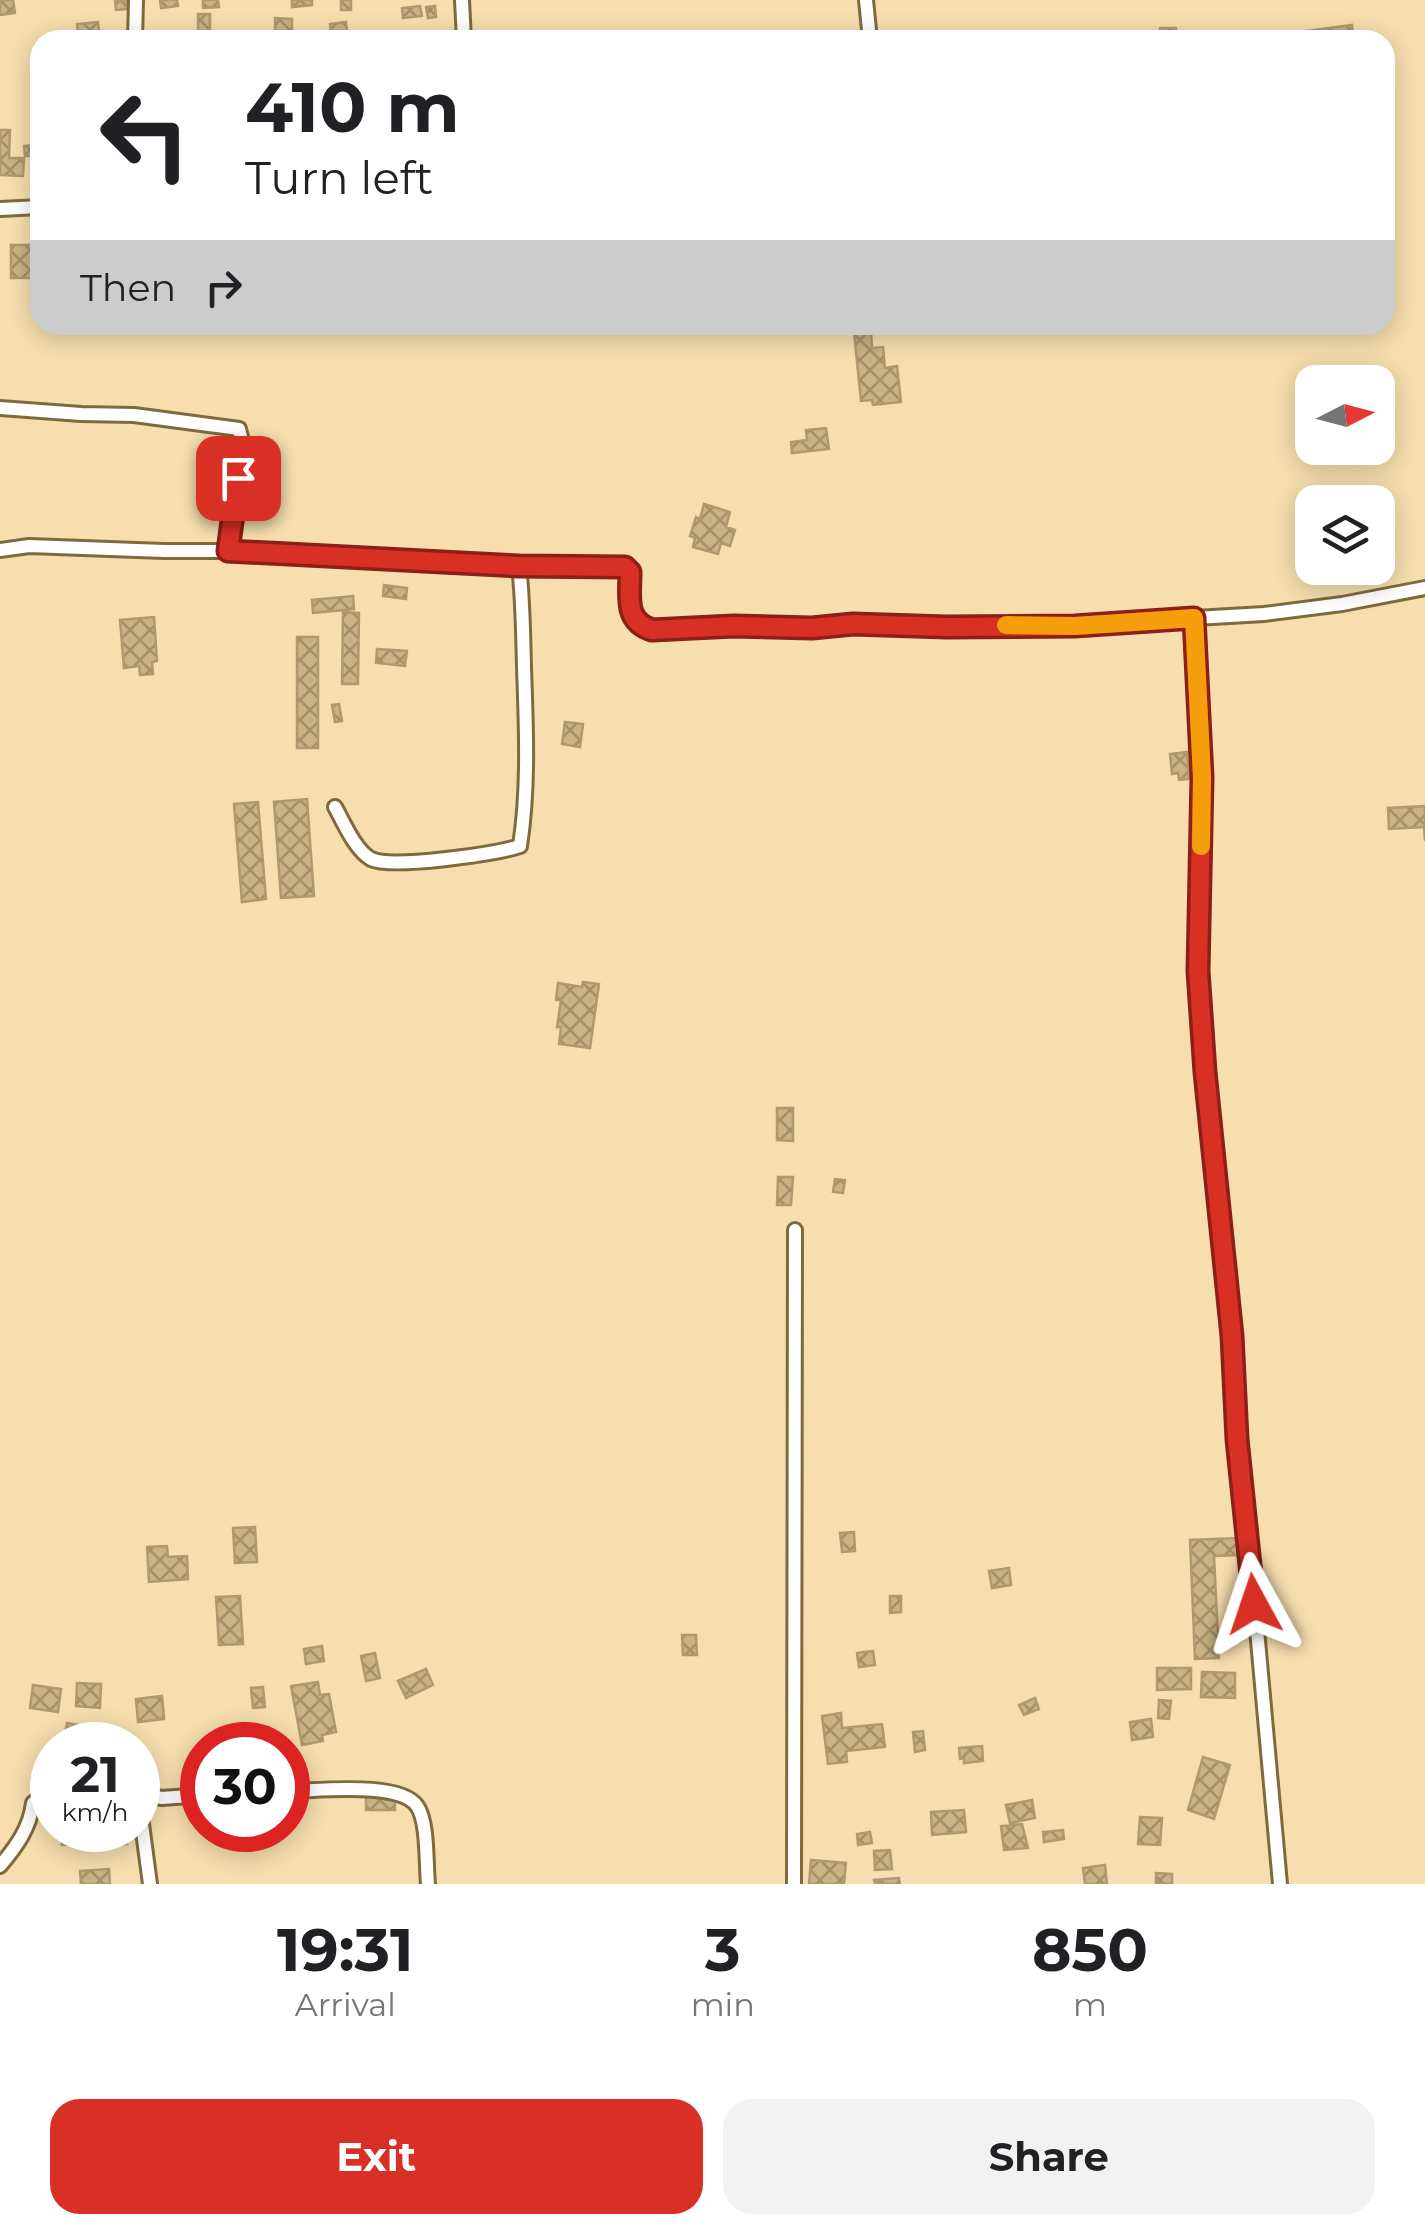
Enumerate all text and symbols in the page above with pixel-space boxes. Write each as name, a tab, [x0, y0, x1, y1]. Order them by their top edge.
text: 410 m	[245, 64, 460, 150]
icon: left	[80, 70, 210, 200]
text: Turn left	[245, 150, 433, 205]
icon: right	[196, 260, 251, 315]
text: Then	[80, 264, 176, 311]
north arrow	[1295, 365, 1395, 465]
map controls	[1295, 365, 1395, 585]
pin	[196, 436, 281, 521]
icon: arrive	[211, 451, 266, 506]
button: layers	[1295, 485, 1395, 585]
position arrow	[1202, 1552, 1306, 1656]
speed limit sign: 30	[180, 1722, 310, 1852]
text: 21	[70, 1744, 120, 1805]
text: km/h	[62, 1797, 128, 1827]
text: 19:31	[277, 1913, 414, 1986]
text: 3	[705, 1913, 740, 1986]
text: 850	[1032, 1913, 1148, 1986]
text: Arrival	[295, 1985, 396, 2024]
text: min	[691, 1985, 755, 2024]
text: m	[1073, 1985, 1107, 2024]
button: Exit	[50, 2099, 703, 2214]
button: Share	[723, 2099, 1375, 2214]

